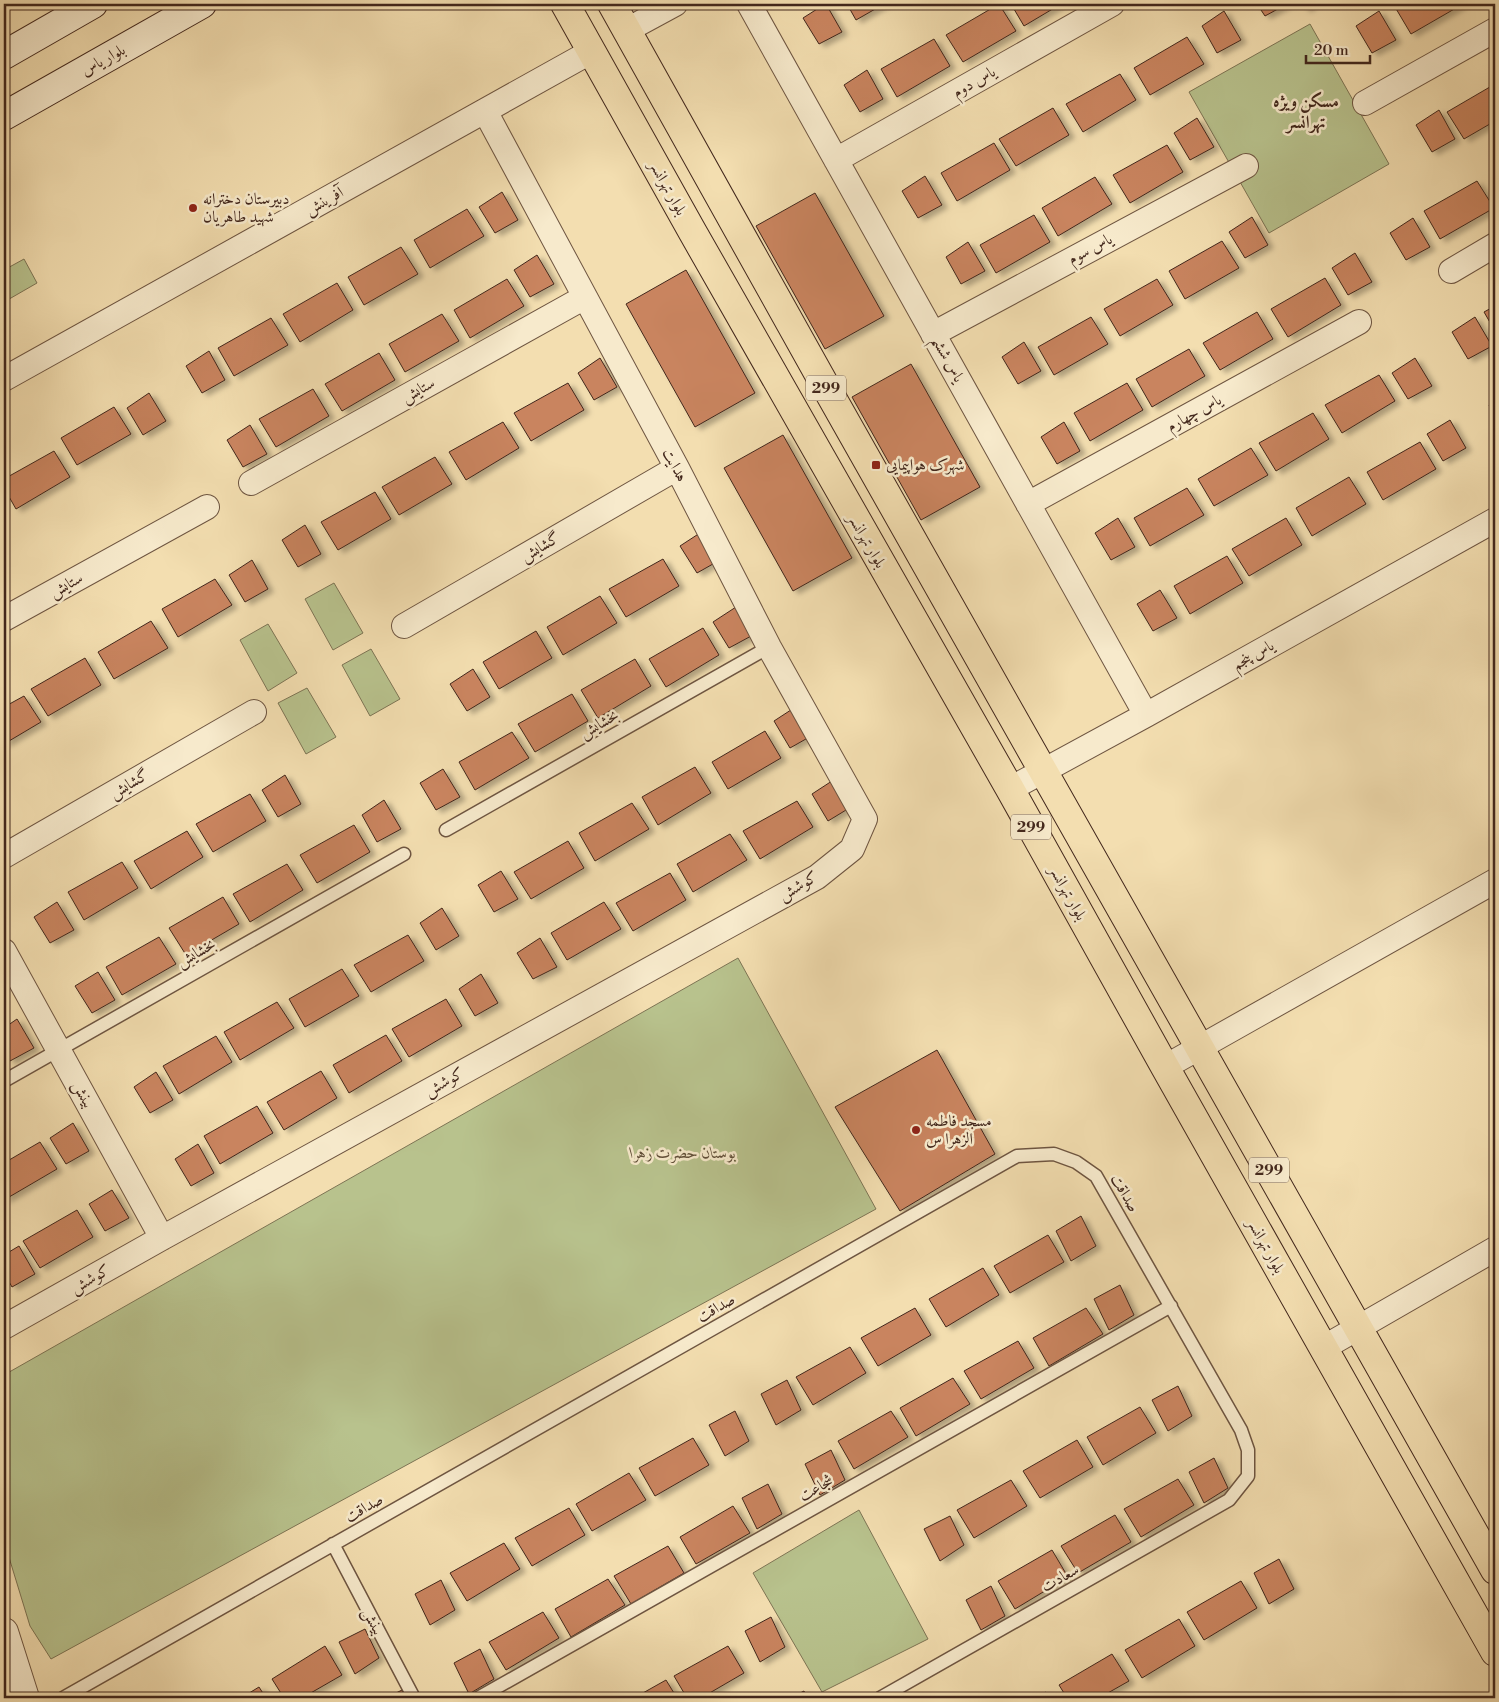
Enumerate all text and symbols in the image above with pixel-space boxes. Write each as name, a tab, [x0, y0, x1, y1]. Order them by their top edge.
scale bar	[1306, 32, 1370, 64]
street label: بلوار یاس	[77, 40, 129, 80]
text: 20 m	[1314, 41, 1349, 60]
street label: یاس دوم	[949, 61, 1002, 106]
district label: مسکن ویژه تهرانسر	[1273, 90, 1339, 134]
street label: بلوار تهرانسر	[644, 155, 691, 219]
street label: آفرینش	[301, 182, 348, 220]
place label: دبیرستان دخترانه شهید طاهریان	[203, 189, 289, 227]
marker: دبیرستان دخترانه شهید طاهریان	[187, 202, 199, 214]
street label: یاس سوم	[1064, 229, 1118, 273]
street label: یاس ششم	[922, 332, 969, 389]
street label: ستایش	[398, 373, 438, 407]
road number: 299	[806, 376, 846, 400]
street label: یاس چهارم	[1163, 389, 1228, 440]
street label: هدایت	[658, 445, 692, 485]
place label: شهرک هواپیمایی	[886, 455, 964, 475]
marker: شهرک هواپیمایی	[870, 459, 882, 471]
street label: بلوار تهرانسر	[842, 508, 891, 572]
street label: گشایش	[517, 528, 563, 566]
street label: ستایش	[46, 568, 86, 602]
street label: یاس پنجم	[1228, 635, 1281, 679]
street label: بخشایش	[576, 705, 622, 743]
street label: گشایش	[106, 765, 152, 803]
road number: 299	[1011, 814, 1051, 840]
street label: بلوار تهرانسر	[1044, 860, 1091, 924]
street label: کوشش	[775, 867, 821, 905]
street label: بخشایش	[173, 934, 219, 972]
street label: کوشش	[421, 1063, 467, 1101]
street label: بینش	[68, 1077, 99, 1111]
place label: مسجد فاطمه الزهرا س	[926, 1111, 992, 1149]
marker: مسجد فاطمه الزهرا س	[910, 1124, 922, 1136]
park label: بوستان حضرت زهرا	[629, 1143, 736, 1163]
road number: 299	[1249, 1158, 1289, 1182]
street label: صداقت	[1106, 1170, 1144, 1216]
street label: بلوار تهرانسر	[1242, 1213, 1289, 1277]
street label: کوشش	[67, 1260, 113, 1298]
street label: صداقت	[693, 1289, 739, 1327]
street label: شجاعت	[795, 1470, 837, 1506]
street label: صداقت	[341, 1489, 387, 1527]
street label: سعادت	[1037, 1559, 1083, 1597]
street label: بینش	[358, 1604, 388, 1638]

